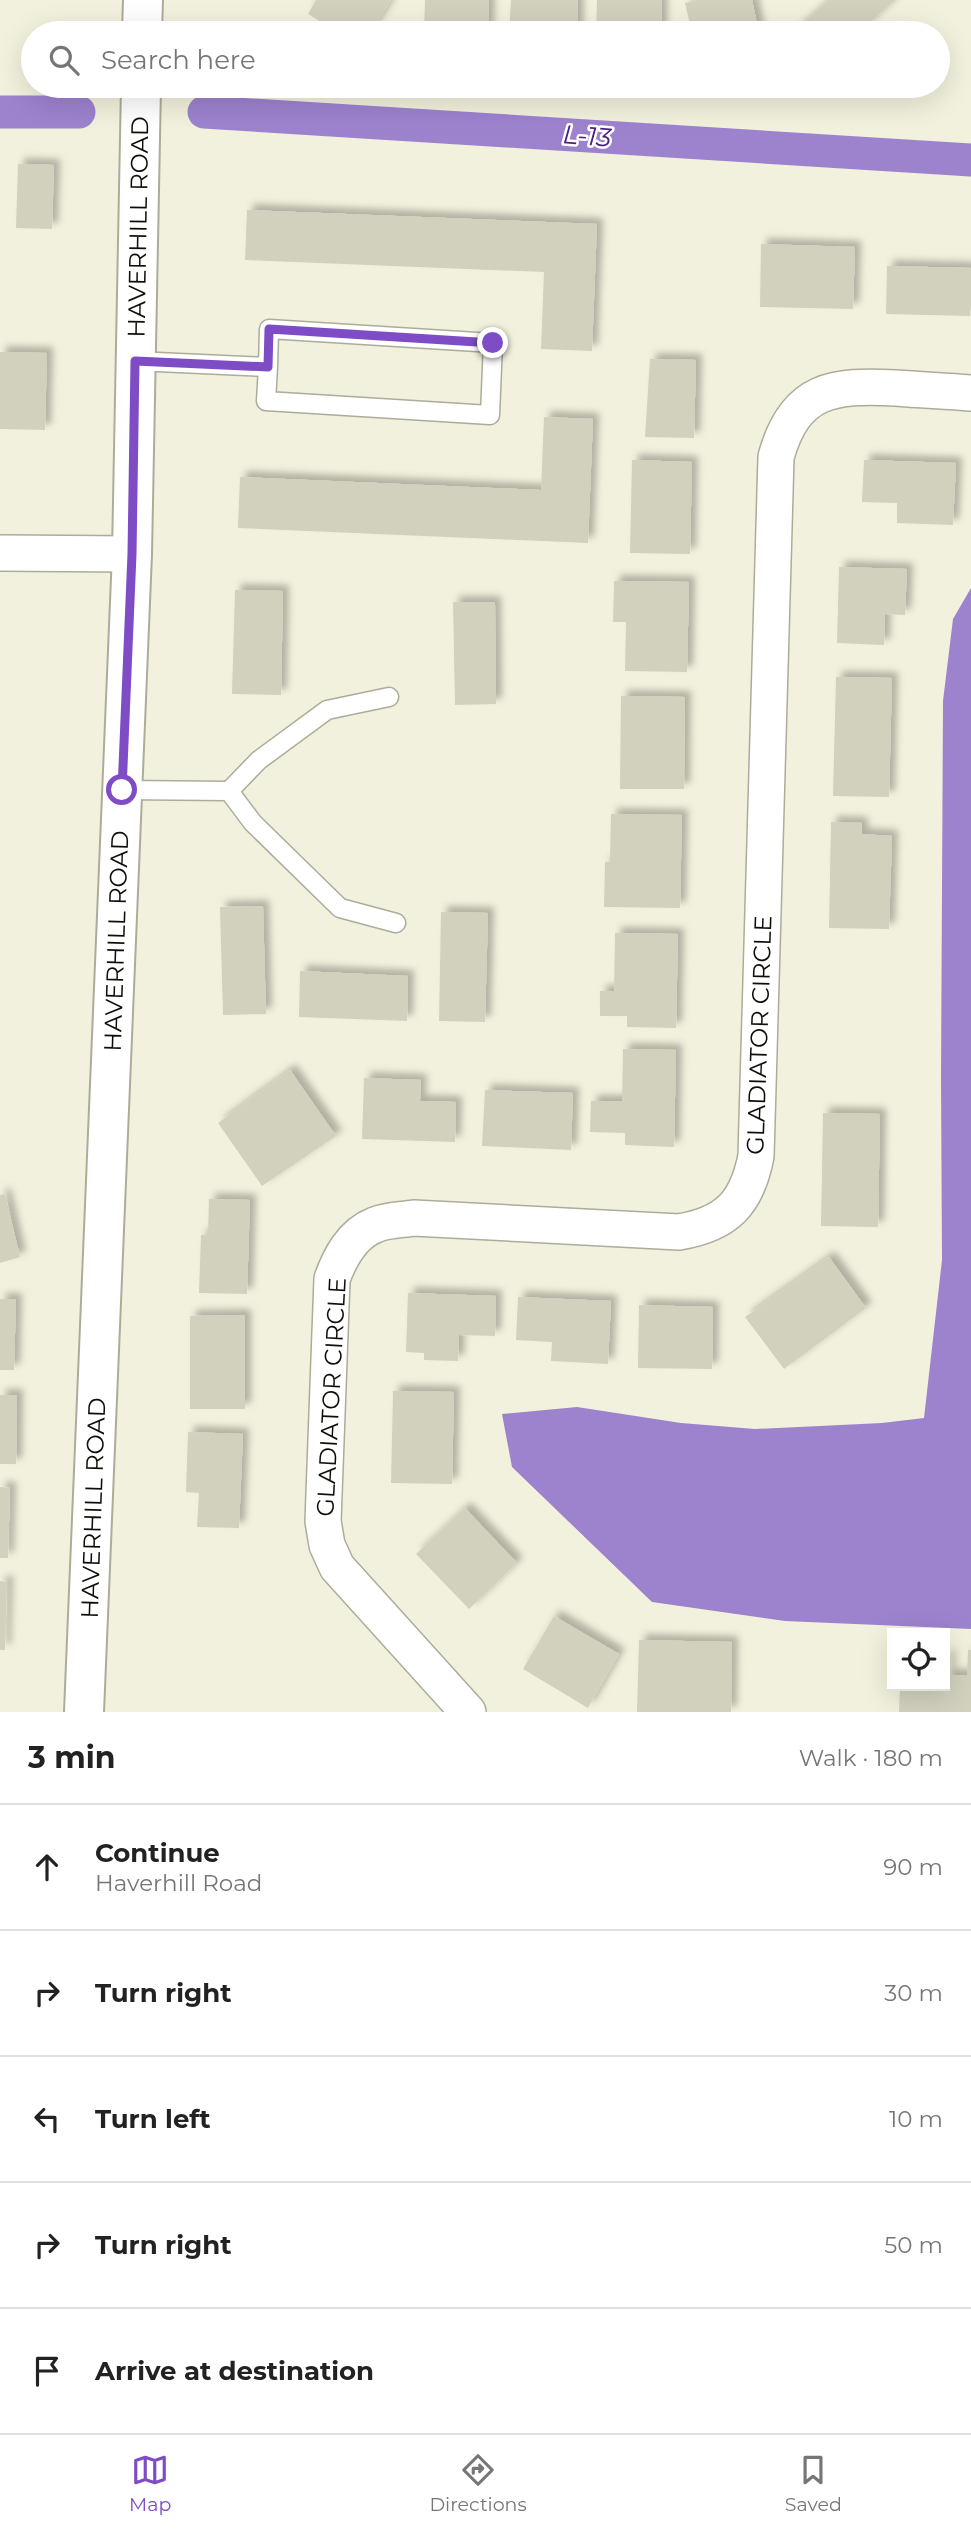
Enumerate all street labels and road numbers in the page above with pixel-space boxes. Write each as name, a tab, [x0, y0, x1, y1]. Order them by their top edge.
street label: HAVERHILL ROAD	[122, 116, 154, 338]
street label: HAVERHILL ROAD	[98, 830, 134, 1052]
street label: GLADIATOR CIRCLE	[740, 915, 778, 1155]
street label: GLADIATOR CIRCLE	[310, 1277, 352, 1517]
street label: HAVERHILL ROAD	[75, 1397, 111, 1619]

